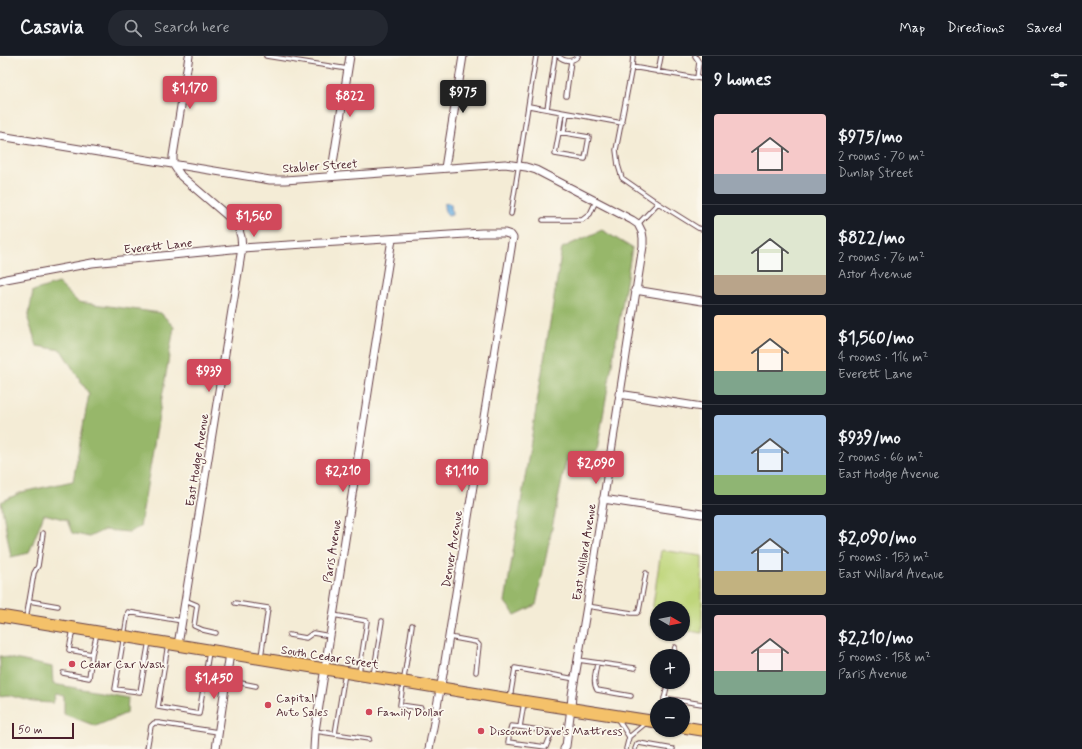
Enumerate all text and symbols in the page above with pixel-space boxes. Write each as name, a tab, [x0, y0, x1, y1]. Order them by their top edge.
search box	[108, 10, 388, 46]
text: Casavia	[20, 15, 84, 40]
icon: search	[122, 17, 144, 39]
text: Search here	[154, 18, 229, 38]
text: Map	[899, 19, 925, 37]
text: Directions	[947, 19, 1005, 37]
text: Saved	[1027, 19, 1062, 37]
text: 9 homes	[714, 69, 771, 91]
icon: filters	[1048, 69, 1070, 91]
pin: $1,170	[157, 76, 223, 110]
text: $1,170	[172, 80, 208, 97]
pin: $975	[439, 80, 487, 114]
pin: $822	[326, 84, 374, 118]
text: $975	[449, 84, 477, 101]
text: $822	[335, 88, 365, 105]
text: $975/mo	[838, 126, 903, 148]
icon: home	[746, 130, 794, 178]
text: 2 rooms · 70 m²	[838, 148, 925, 165]
street label: Stabler Street	[282, 156, 359, 178]
text: Dunlap Street	[838, 165, 913, 182]
pin: $1,560	[221, 204, 287, 238]
text: $1,560	[236, 208, 272, 225]
text: $822/mo	[838, 227, 905, 249]
icon: home	[746, 231, 794, 279]
street label: Everett Lane	[123, 235, 193, 259]
text: 2 rooms · 76 m²	[838, 249, 925, 266]
text: Astor Avenue	[838, 266, 912, 283]
text: $1,560/mo	[838, 327, 914, 349]
icon: home	[746, 331, 794, 379]
text: 4 rooms · 116 m²	[838, 349, 928, 366]
pin: $939	[185, 359, 233, 393]
text: $939	[196, 363, 222, 380]
text: Everett Lane	[838, 366, 912, 383]
street label: East Hodge Avenue	[183, 412, 213, 508]
text: $939/mo	[838, 427, 901, 449]
icon: home	[746, 431, 794, 479]
text: 2 rooms · 66 m²	[838, 449, 923, 466]
pin: $2,090	[563, 451, 629, 485]
text: $2,090	[577, 455, 615, 472]
pin: $2,210	[310, 459, 376, 493]
pin: $1,110	[429, 459, 495, 493]
text: $2,210	[325, 463, 361, 480]
text: $1,110	[445, 463, 479, 480]
text: East Hodge Avenue	[838, 466, 940, 483]
street label: East Willard Avenue	[569, 502, 601, 602]
street label: Denver Avenue	[439, 509, 467, 589]
street label: Paris Avenue	[320, 518, 346, 584]
text: $2,090/mo	[838, 527, 916, 549]
icon: home	[746, 531, 794, 579]
text: 5 rooms · 153 m²	[838, 549, 929, 566]
text: East Willard Avenue	[838, 566, 944, 583]
north arrow	[650, 601, 690, 641]
map controls	[650, 601, 690, 737]
text: $2,210/mo	[838, 627, 913, 649]
icon: home	[746, 631, 794, 679]
street label: South Cedar Street	[280, 642, 380, 674]
button: +	[650, 649, 690, 689]
text: 5 rooms · 158 m²	[838, 649, 931, 666]
place label: Cedar Car Wash	[80, 657, 165, 673]
marker: Cedar Car Wash	[67, 659, 77, 669]
pin: $1,450	[181, 666, 247, 700]
text: Paris Avenue	[838, 666, 908, 683]
text: $1,450	[195, 670, 233, 687]
place label: Capital Auto Sales	[276, 691, 329, 721]
button: −	[650, 697, 690, 737]
marker: Capital Auto Sales	[263, 700, 273, 710]
place label: Family Dollar	[377, 705, 444, 721]
marker: Family Dollar	[364, 707, 374, 717]
scale bar	[12, 721, 74, 740]
text: 50 m	[18, 723, 43, 737]
place label: Discount Dave's Mattress	[489, 724, 623, 740]
marker: Discount Dave's Mattress	[476, 726, 486, 736]

